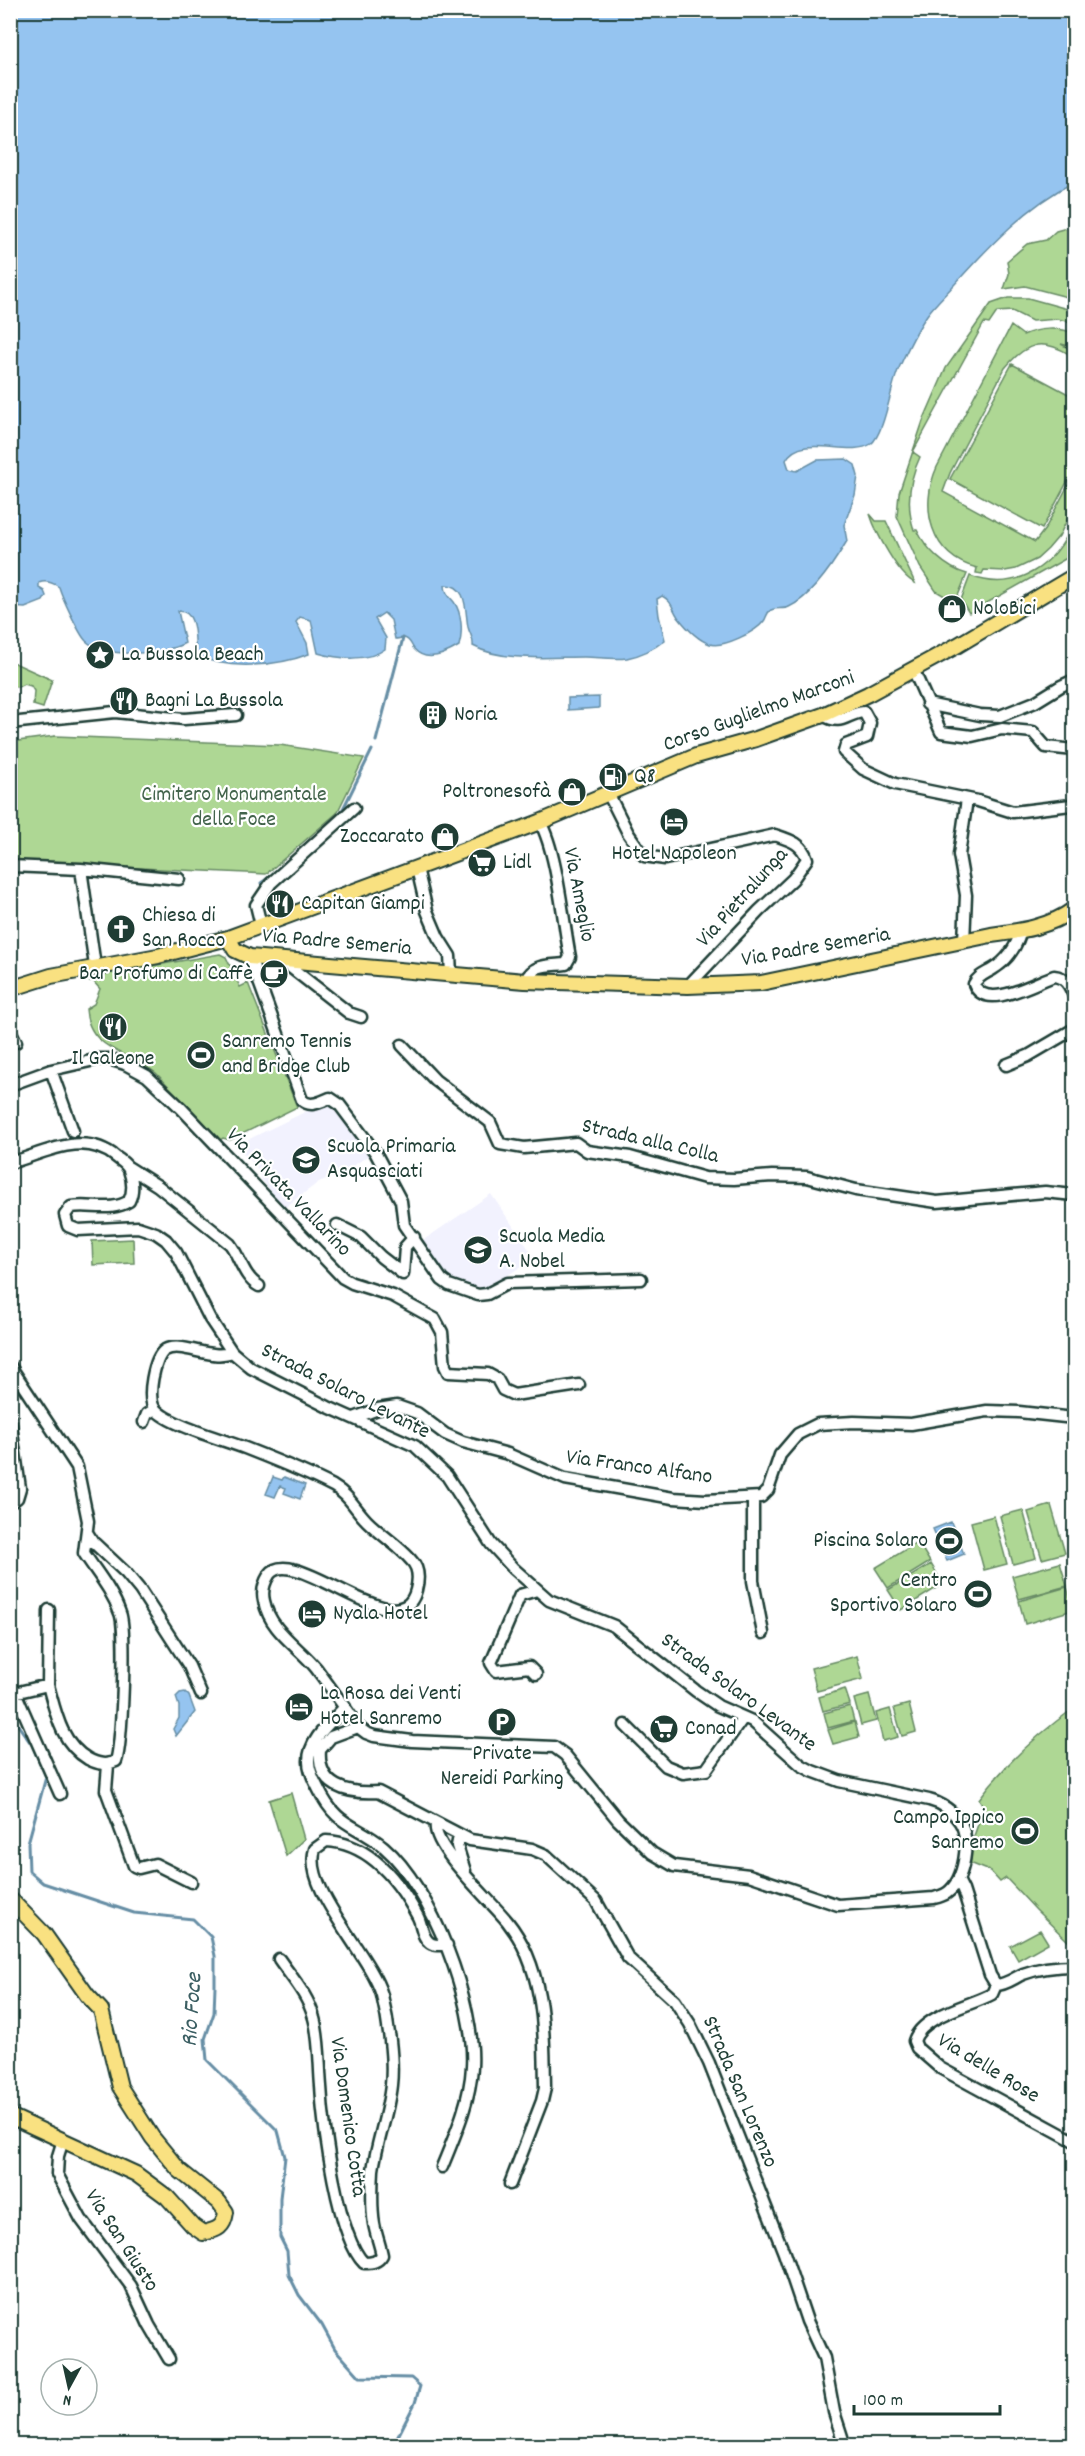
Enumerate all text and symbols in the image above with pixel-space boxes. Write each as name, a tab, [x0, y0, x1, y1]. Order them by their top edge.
shop icon: NoloBici	[936, 593, 968, 625]
place label: NoloBici	[973, 594, 1036, 625]
place icon: La Bussola Beach	[84, 639, 116, 671]
place label: La Bussola Beach	[121, 640, 264, 671]
street label: Corso Guglielmo Marconi	[659, 663, 859, 761]
restaurant icon: Bagni La Bussola	[108, 685, 140, 717]
place label: Bagni La Bussola	[145, 686, 283, 717]
building icon: Noria	[417, 699, 449, 731]
place label: Noria	[454, 700, 498, 731]
fuel station icon: Q8	[597, 761, 629, 793]
place label: Q8	[634, 762, 656, 793]
shop icon: Poltronesofà	[556, 776, 588, 808]
place label: Poltronesofà	[442, 777, 551, 808]
park label: Cimitero Monumentale della Foce	[141, 780, 327, 836]
hotel icon: Hotel Napoleon	[658, 806, 690, 838]
shop icon: Zoccarato	[429, 821, 461, 853]
place label: Zoccarato	[340, 822, 424, 853]
place label: Hotel Napoleon	[611, 839, 737, 870]
street label: Via Pietralunga	[690, 841, 797, 955]
street label: Via Ameglio	[554, 845, 602, 945]
supermarket icon: Lidl	[466, 847, 498, 879]
place label: Lidl	[503, 848, 532, 879]
restaurant icon: Capitan Giampi	[264, 888, 296, 920]
place label: Capitan Giampi	[301, 889, 425, 920]
place label: Chiesa di San Rocco	[142, 901, 225, 957]
church icon: Chiesa di San Rocco	[105, 913, 137, 945]
street label: Via Padre Semeria	[739, 920, 893, 976]
street label: Via Padre Semeria	[261, 921, 414, 965]
cafe icon: Bar Profumo di Caffè	[258, 958, 290, 990]
place label: Bar Profumo di Caffè	[79, 959, 253, 990]
restaurant icon: Il Galeone	[97, 1011, 129, 1043]
place label: Sanremo Tennis and Bridge Club	[222, 1027, 352, 1083]
sports icon: Sanremo Tennis and Bridge Club	[185, 1039, 217, 1071]
place label: Il Galeone	[71, 1044, 155, 1075]
street label: Strada alla Colla	[579, 1111, 722, 1173]
street label: Via Privata Vallarino	[218, 1121, 358, 1265]
place label: Scuola Primaria Asquasciati	[327, 1132, 456, 1188]
school or university icon: Scuola Primaria Asquasciati	[290, 1144, 322, 1176]
place label: Scuola Media A. Nobel	[499, 1222, 605, 1278]
school or university icon: Scuola Media A. Nobel	[462, 1234, 494, 1266]
street label: Strada Solaro Levante	[255, 1336, 435, 1448]
street label: Via Franco Alfano	[564, 1442, 714, 1494]
sports icon: Piscina Solaro	[933, 1525, 965, 1557]
place label: Piscina Solaro	[813, 1526, 928, 1557]
place label: Centro Sportivo Solaro	[830, 1566, 957, 1622]
sports icon: Centro Sportivo Solaro	[962, 1578, 994, 1610]
hotel icon: Nyala Hotel	[296, 1598, 328, 1630]
place label: Nyala Hotel	[333, 1599, 428, 1630]
street label: Strada Solaro Levante	[654, 1626, 822, 1760]
place label: La Rosa dei Venti Hotel Sanremo	[320, 1679, 461, 1735]
hotel icon: La Rosa dei Venti Hotel Sanremo	[283, 1691, 315, 1723]
parking icon: Private Nereidi Parking	[486, 1706, 518, 1738]
supermarket icon: Conad	[648, 1713, 680, 1745]
place label: Conad	[685, 1714, 736, 1745]
place label: Private Nereidi Parking	[440, 1739, 564, 1795]
place label: Campo Ippico Sanremo	[893, 1803, 1004, 1859]
sports icon: Campo Ippico Sanremo	[1009, 1815, 1041, 1847]
water label: Rio Foce	[173, 1971, 213, 2048]
street label: Strada San Lorenzo	[693, 2011, 785, 2173]
street label: Via delle Rose	[931, 2026, 1045, 2112]
street label: Via Domenico Cotta	[320, 2035, 374, 2200]
street label: Via San Giusto	[76, 2184, 166, 2298]
north arrow	[39, 2357, 99, 2417]
scale bar	[854, 2378, 1000, 2416]
text: N	[62, 2387, 73, 2411]
text: 100 m	[863, 2389, 903, 2414]

